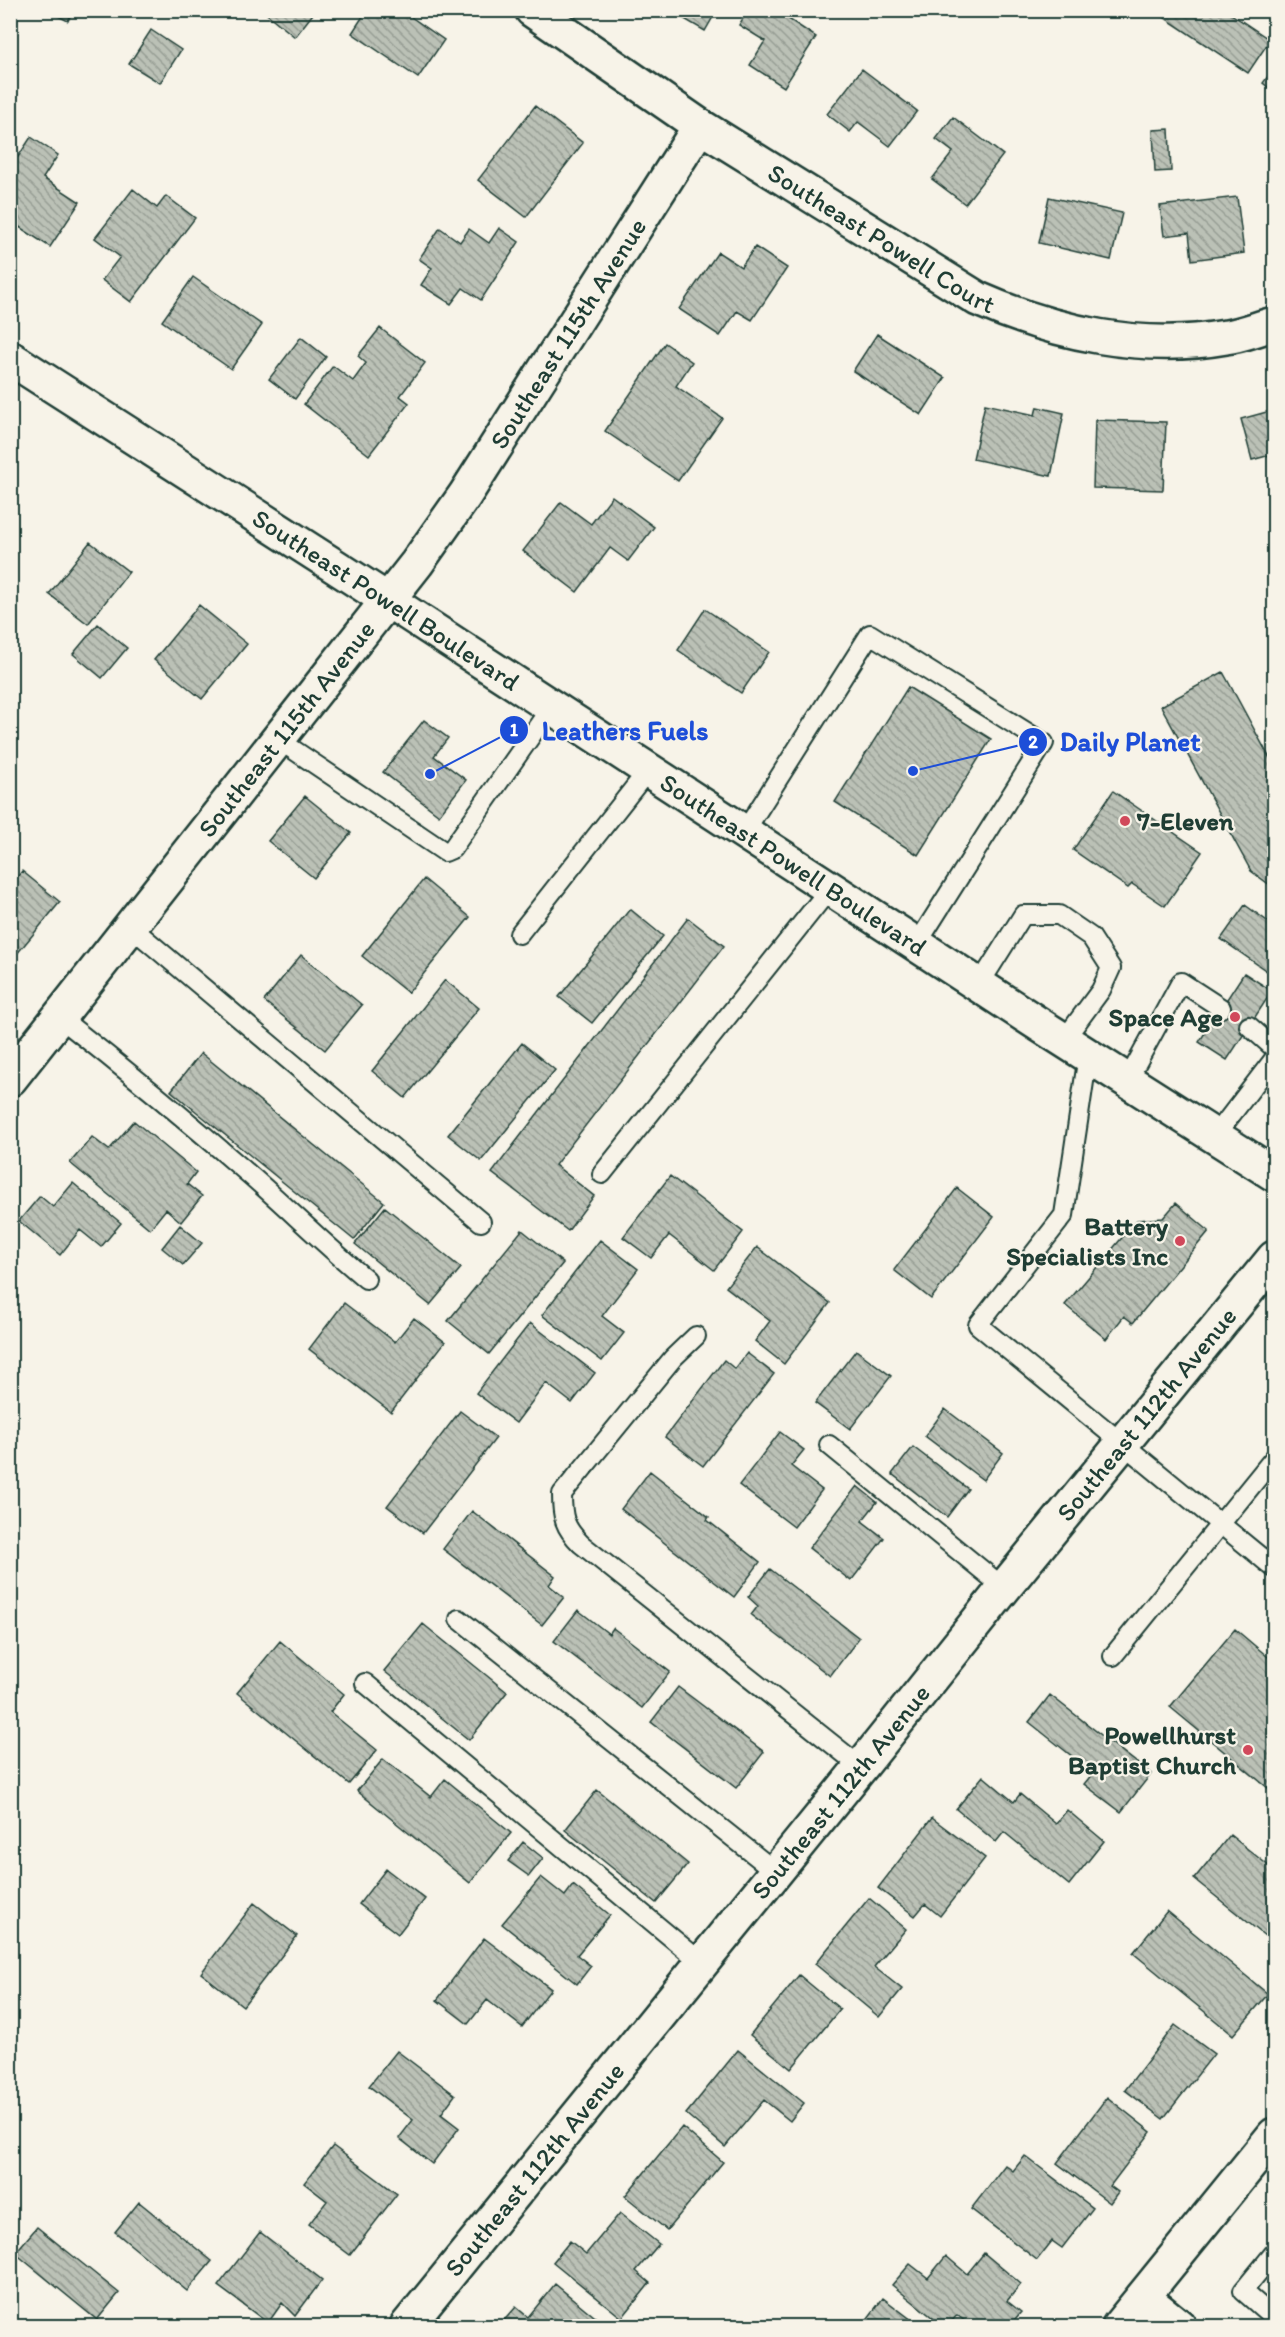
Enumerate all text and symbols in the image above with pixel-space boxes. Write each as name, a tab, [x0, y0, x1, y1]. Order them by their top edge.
street label: Southeast Powell Court	[762, 156, 1000, 321]
street label: Southeast 115th Avenue	[483, 212, 653, 455]
street label: Southeast Powell Boulevard	[246, 502, 526, 698]
street label: Southeast 115th Avenue	[191, 614, 382, 844]
callout: Leathers Fuels	[499, 708, 720, 753]
text: Leathers Fuels	[542, 714, 708, 747]
text: 1	[510, 719, 519, 741]
callout: Daily Planet	[1018, 719, 1212, 764]
text: Daily Planet	[1060, 725, 1201, 758]
text: 2	[1028, 731, 1038, 753]
street label: Southeast Powell Boulevard	[654, 766, 933, 963]
place label: 7-Eleven	[1136, 805, 1234, 837]
marker: 7-Eleven	[1118, 814, 1132, 828]
place label: Space Age	[1109, 1001, 1223, 1033]
marker: Space Age	[1228, 1010, 1242, 1024]
place label: Battery Specialists Inc	[1006, 1210, 1169, 1272]
marker: Battery Specialists Inc	[1173, 1234, 1187, 1248]
street label: Southeast 112th Avenue	[1049, 1300, 1243, 1528]
street label: Southeast 112th Avenue	[744, 1678, 937, 1906]
place label: Powellhurst Baptist Church	[1068, 1719, 1237, 1781]
marker: Powellhurst Baptist Church	[1241, 1743, 1255, 1757]
street label: Southeast 112th Avenue	[438, 2055, 631, 2283]

